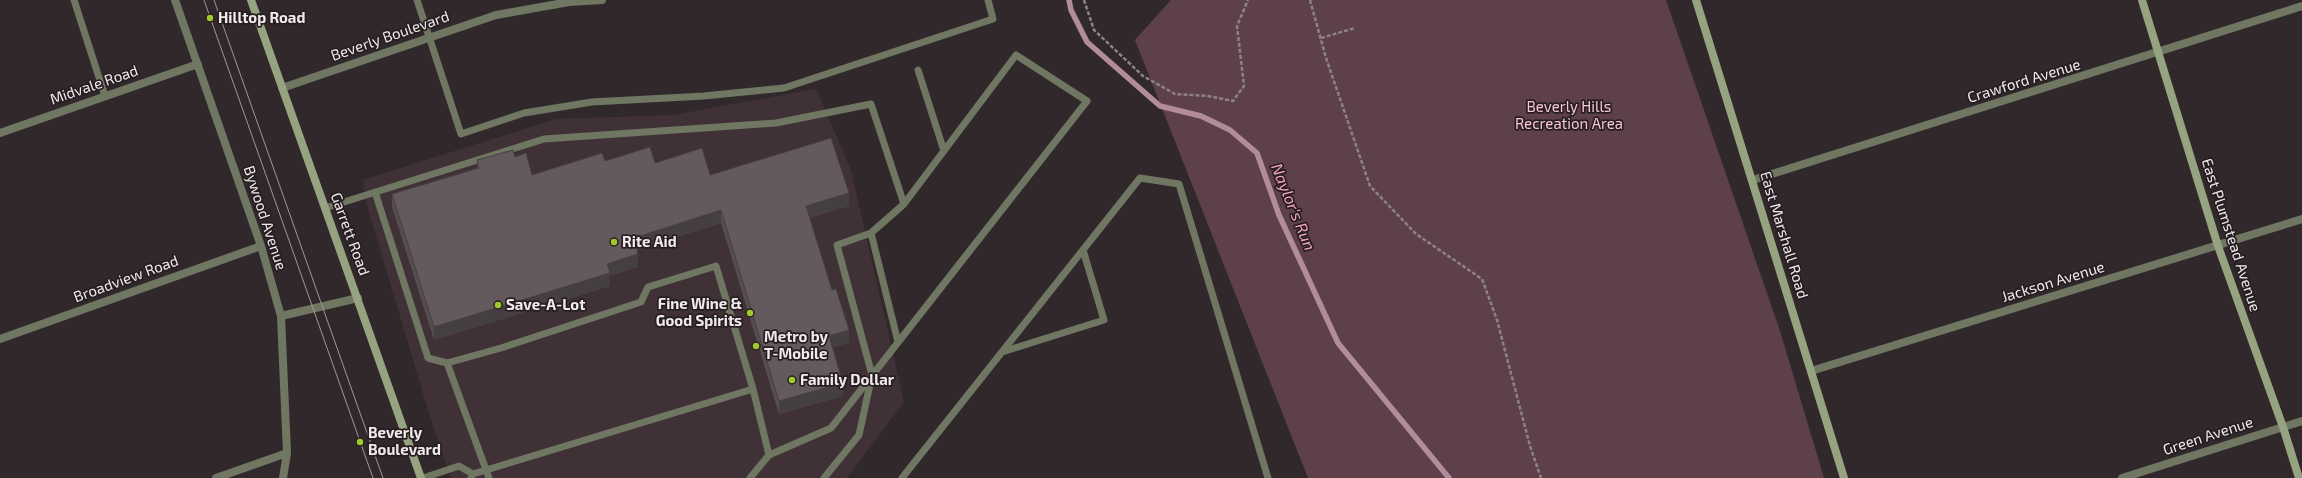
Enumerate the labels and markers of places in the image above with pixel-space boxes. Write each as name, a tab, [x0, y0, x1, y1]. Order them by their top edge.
place label: Hilltop Road	[218, 9, 305, 27]
marker: Hilltop Road	[205, 13, 215, 23]
place label: Rite Aid	[622, 233, 677, 251]
marker: Rite Aid	[609, 237, 619, 247]
place label: Fine Wine & Good Spirits	[656, 295, 742, 330]
place label: Save-A-Lot	[506, 296, 585, 314]
marker: Save-A-Lot	[493, 300, 503, 310]
marker: Fine Wine & Good Spirits	[745, 308, 755, 318]
place label: Metro by T-Mobile	[764, 328, 828, 363]
marker: Metro by T-Mobile	[751, 341, 761, 351]
place label: Family Dollar	[800, 371, 894, 389]
marker: Family Dollar	[787, 375, 797, 385]
place label: Beverly Boulevard	[368, 424, 441, 459]
marker: Beverly Boulevard	[355, 437, 365, 447]

